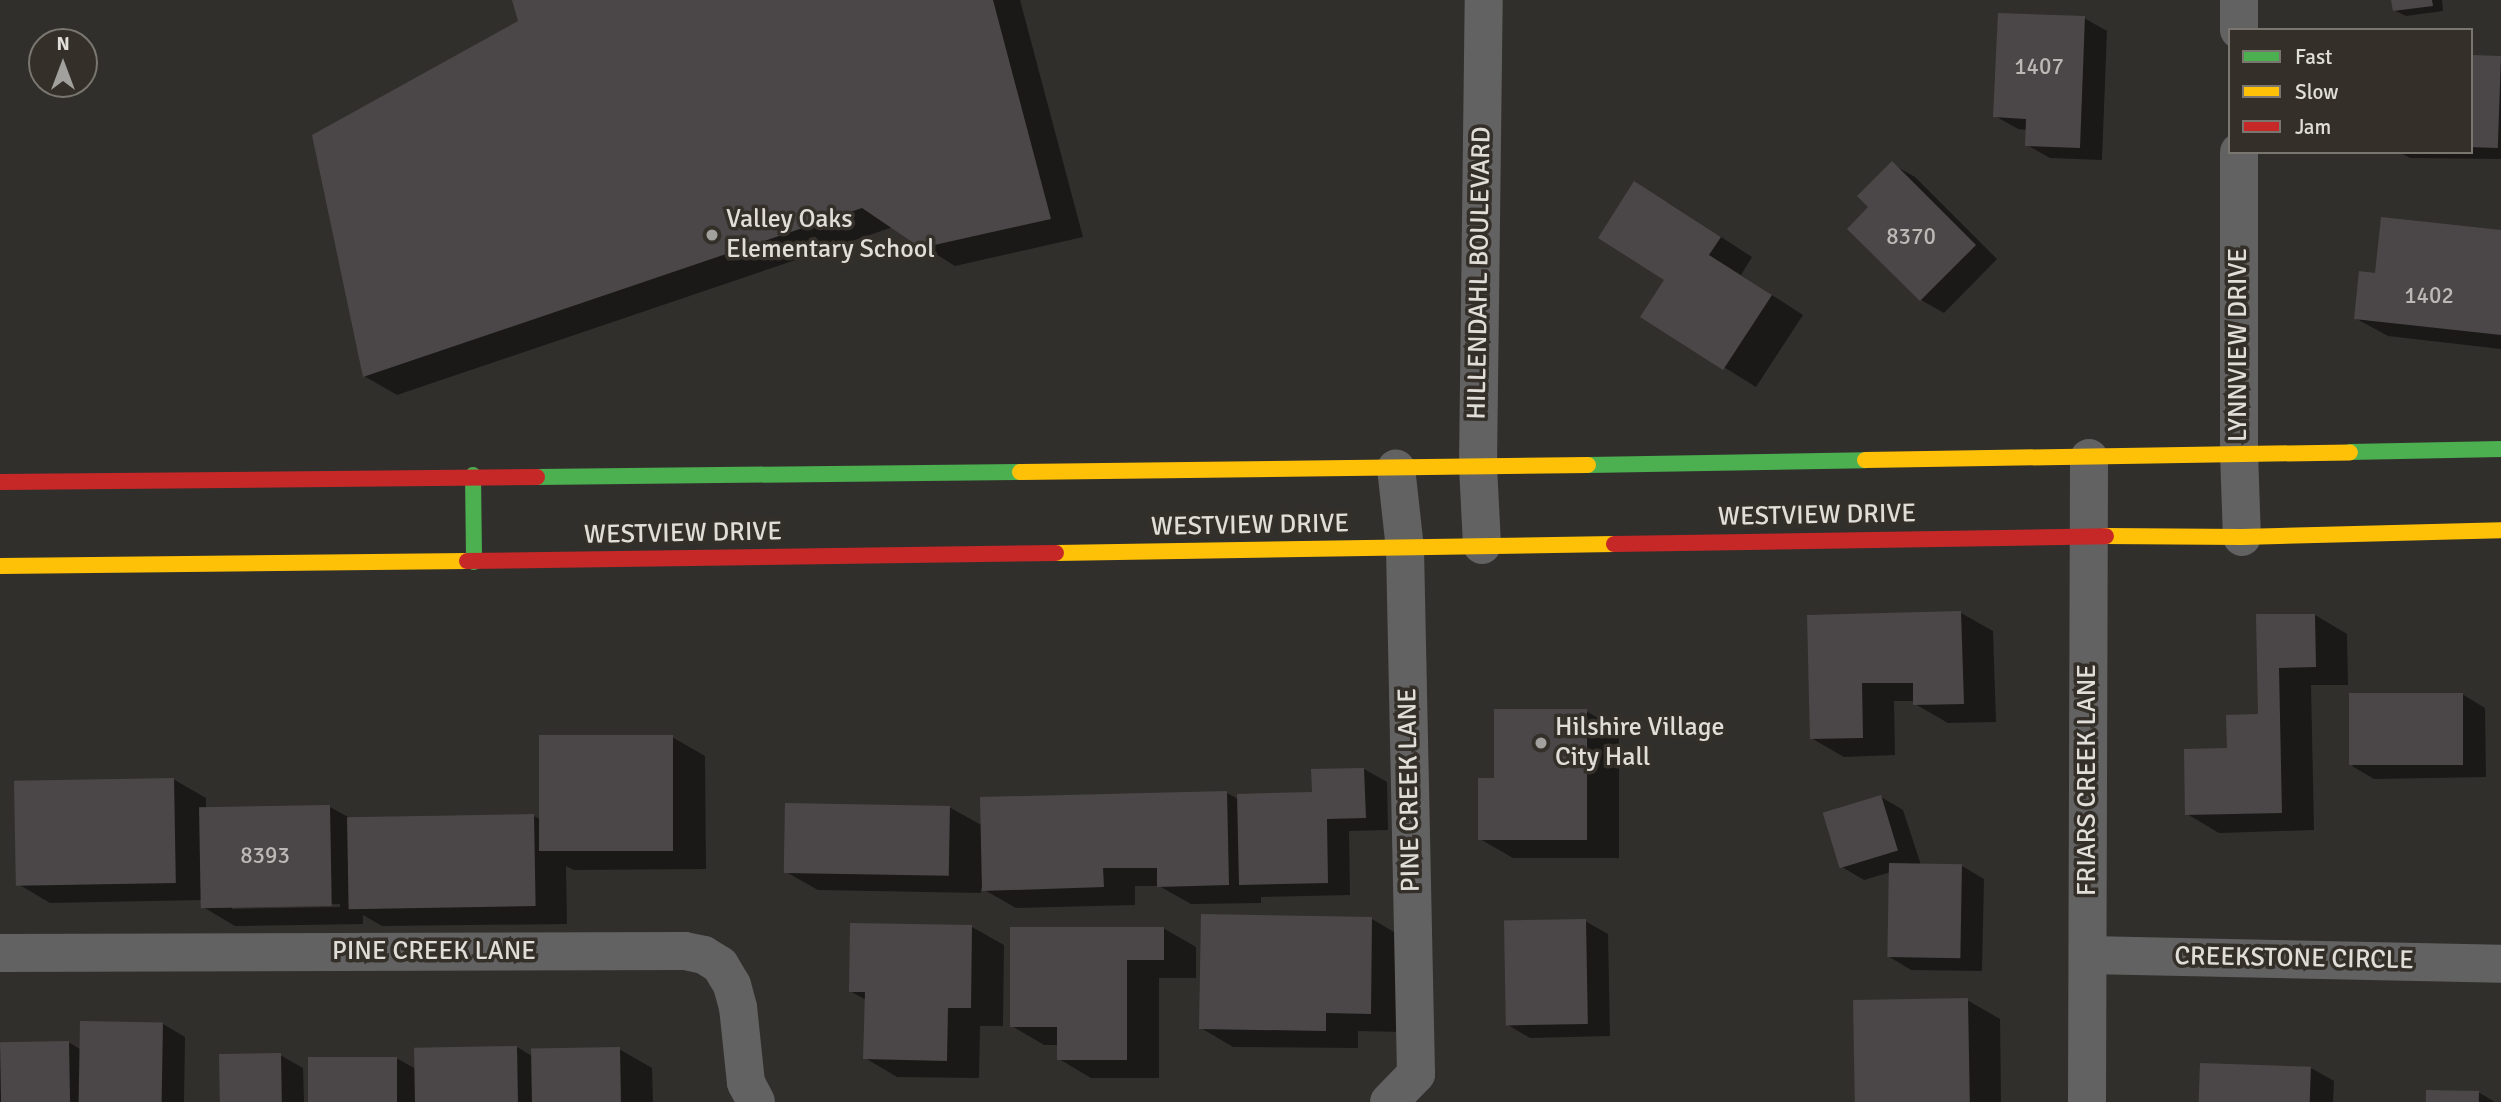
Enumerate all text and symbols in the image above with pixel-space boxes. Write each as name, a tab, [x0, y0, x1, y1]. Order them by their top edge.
north arrow	[28, 28, 98, 98]
legend	[2228, 28, 2473, 154]
text: N	[56, 32, 70, 56]
text: Fast	[2295, 44, 2332, 70]
house number: 1407	[2014, 53, 2064, 81]
text: Slow	[2295, 79, 2339, 105]
text: Jam	[2295, 114, 2331, 140]
street label: HILLENDAHL BOULEVARD	[1462, 126, 1498, 420]
place label: Valley Oaks Elementary School	[726, 204, 935, 266]
house number: 8370	[1886, 223, 1936, 251]
marker: Valley Oaks Elementary School	[704, 227, 720, 243]
street label: LYNNVIEW DRIVE	[2223, 248, 2255, 442]
house number: 1402	[2404, 282, 2454, 310]
street label: WESTVIEW DRIVE	[1718, 499, 1916, 533]
street label: WESTVIEW DRIVE	[1151, 509, 1349, 543]
street label: WESTVIEW DRIVE	[584, 517, 782, 551]
street label: FRIARS CREEK LANE	[2072, 664, 2104, 896]
street label: PINE CREEK LANE	[1393, 688, 1427, 892]
place label: Hilshire Village City Hall	[1555, 712, 1724, 774]
marker: Hilshire Village City Hall	[1533, 735, 1549, 751]
house number: 8393	[240, 842, 290, 870]
street label: PINE CREEK LANE	[332, 936, 536, 968]
street label: CREEKSTONE CIRCLE	[2174, 941, 2414, 977]

